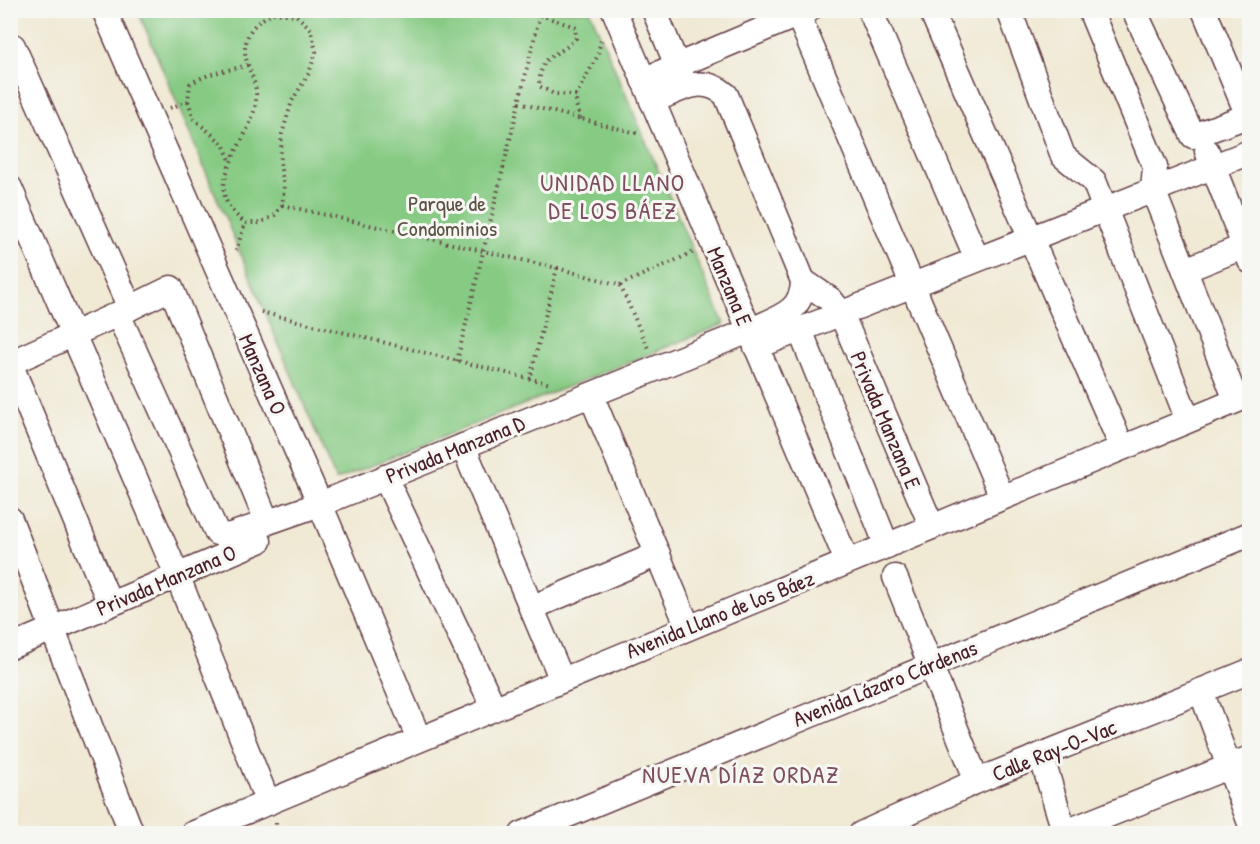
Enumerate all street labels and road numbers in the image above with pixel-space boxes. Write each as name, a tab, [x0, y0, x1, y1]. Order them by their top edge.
street label: Manzana E	[700, 242, 760, 330]
street label: Manzana O	[232, 329, 294, 419]
street label: Privada Manzana E	[844, 347, 929, 494]
street label: Privada Manzana D	[381, 407, 529, 491]
street label: Privada Manzana O	[91, 537, 241, 623]
street label: Avenida Llano de los Báez	[621, 563, 819, 665]
street label: Avenida Lázaro Cárdenas	[788, 632, 982, 734]
street label: Calle Ray-O-Vac	[987, 711, 1121, 789]

